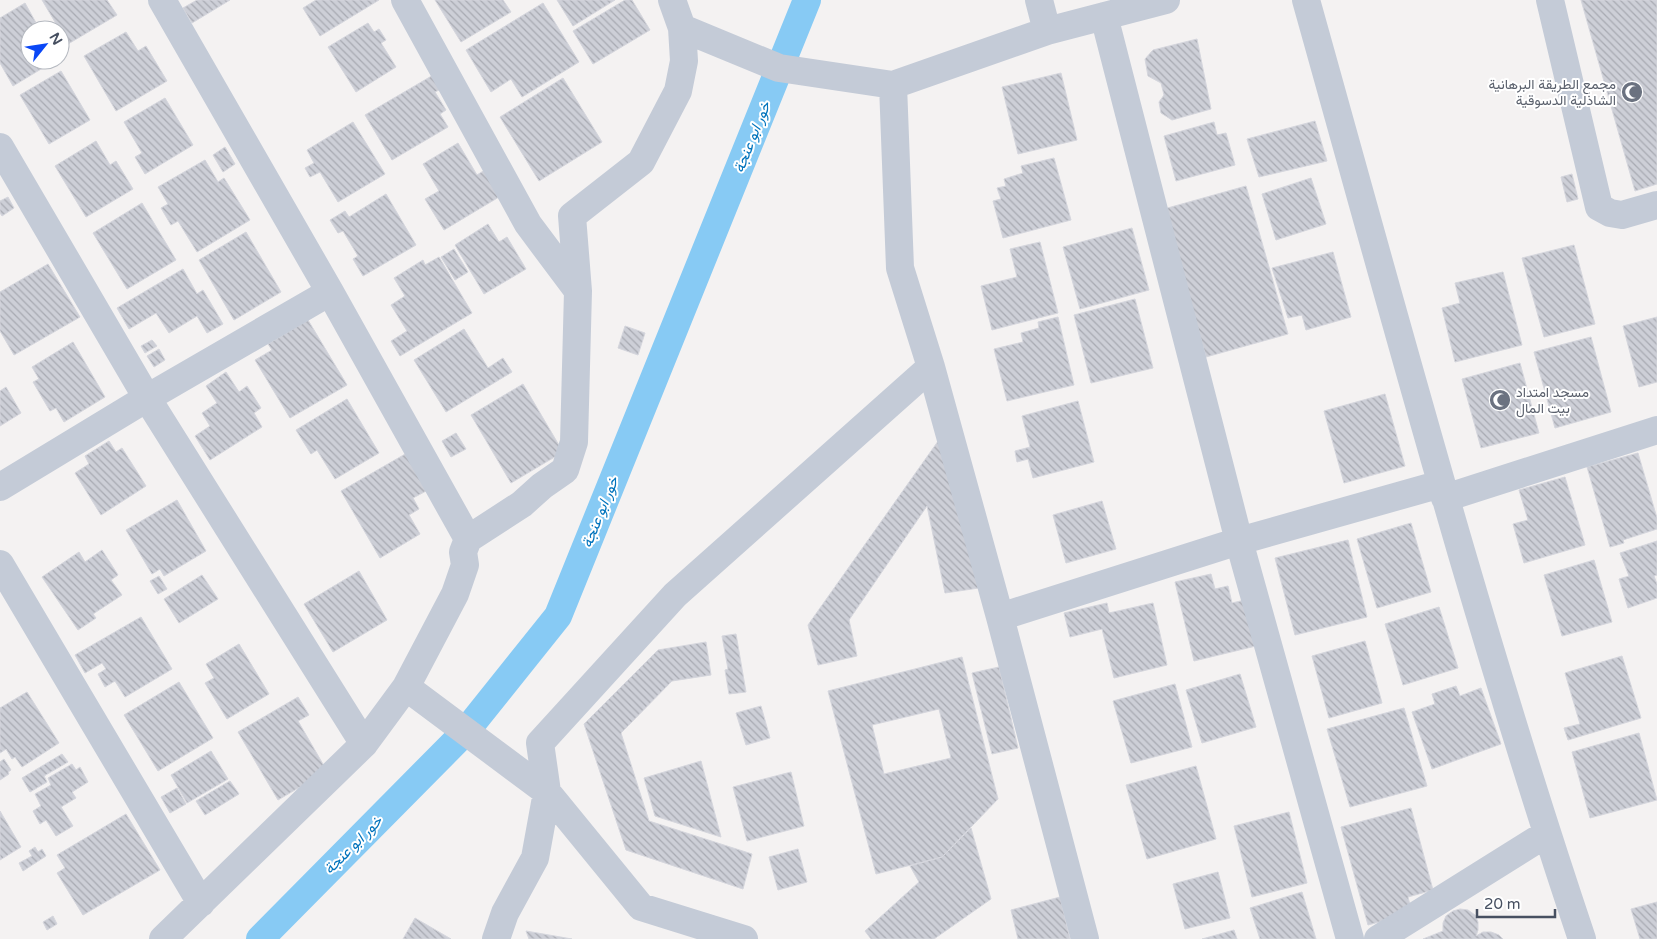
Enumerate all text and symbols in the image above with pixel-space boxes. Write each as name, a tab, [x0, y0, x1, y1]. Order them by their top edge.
north arrow	[20, 20, 70, 70]
text: N	[46, 30, 66, 48]
place label: مجمع الطريقة البرهانية الشاذلية الدسوقية	[1488, 76, 1616, 109]
mosque icon: مجمع الطريقة البرهانية الشاذلية الدسوقية	[1620, 80, 1644, 104]
water label: خور ابو عنجة	[730, 98, 775, 175]
place label: مسجد امتداد بيت المال	[1516, 384, 1589, 418]
mosque icon: مسجد امتداد بيت المال	[1488, 388, 1512, 412]
water label: خور ابو عنجة	[578, 473, 623, 550]
water label: خور ابو عنجة	[320, 811, 387, 878]
scale bar	[1477, 886, 1554, 918]
text: 20 m	[1484, 895, 1521, 913]

